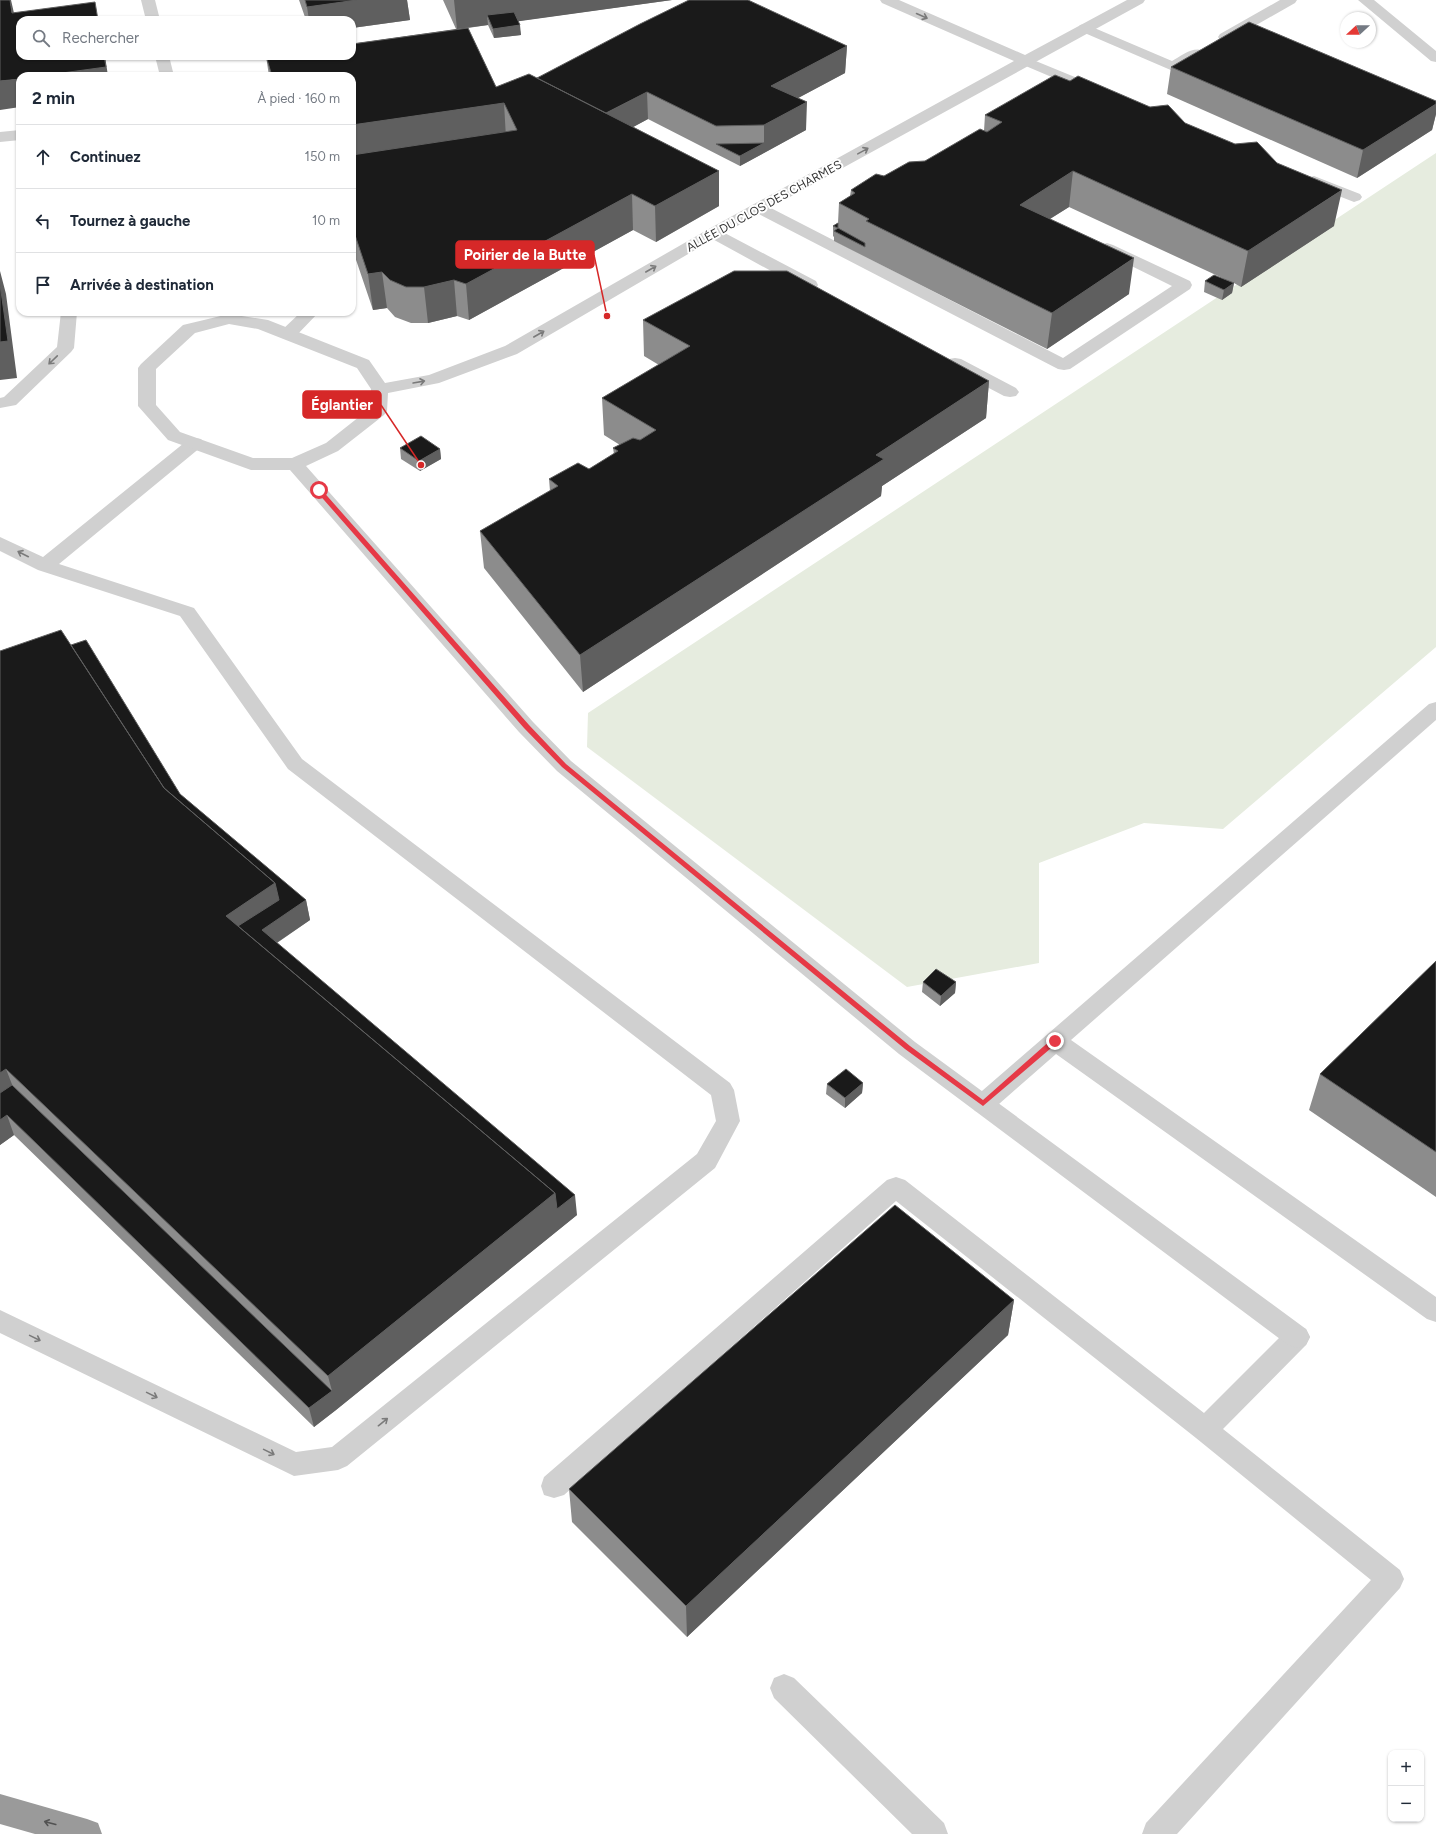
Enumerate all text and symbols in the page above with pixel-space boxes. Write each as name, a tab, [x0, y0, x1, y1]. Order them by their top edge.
north arrow	[1340, 12, 1376, 48]
one-way arrow	[916, 13, 928, 20]
search box	[16, 16, 356, 60]
icon: search	[30, 27, 52, 49]
text: Rechercher	[62, 29, 139, 47]
text: 2 min	[32, 88, 75, 108]
text: À pied · 160 m	[258, 91, 340, 106]
icon: ahead	[32, 146, 54, 168]
one-way arrow	[856, 146, 868, 154]
text: Continuez	[70, 148, 141, 166]
text: 150 m	[305, 149, 340, 164]
street label: ALLÉE DU CLOS DES CHARMES	[684, 157, 844, 255]
icon: left	[32, 210, 54, 232]
text: Tournez à gauche	[70, 212, 190, 230]
text: 10 m	[312, 213, 340, 228]
callout: Poirier de la Butte	[456, 241, 594, 268]
text: Poirier de la Butte	[464, 246, 587, 264]
one-way arrow	[645, 265, 657, 273]
icon: arrive	[32, 274, 54, 296]
text: Arrivée à destination	[70, 276, 214, 294]
one-way arrow	[533, 330, 545, 338]
one-way arrow	[48, 355, 58, 365]
one-way arrow	[412, 378, 425, 386]
callout: Églantier	[303, 391, 381, 418]
text: Églantier	[311, 396, 373, 414]
route start	[310, 481, 328, 499]
one-way arrow	[17, 550, 29, 558]
route end	[1046, 1032, 1064, 1050]
one-way arrow	[29, 1335, 41, 1342]
one-way arrow	[146, 1392, 158, 1399]
one-way arrow	[378, 1417, 389, 1426]
one-way arrow	[263, 1449, 275, 1456]
map controls	[1388, 1750, 1424, 1822]
button: +	[1388, 1750, 1424, 1786]
button: −	[1388, 1786, 1424, 1822]
one-way arrow	[43, 1819, 56, 1826]

